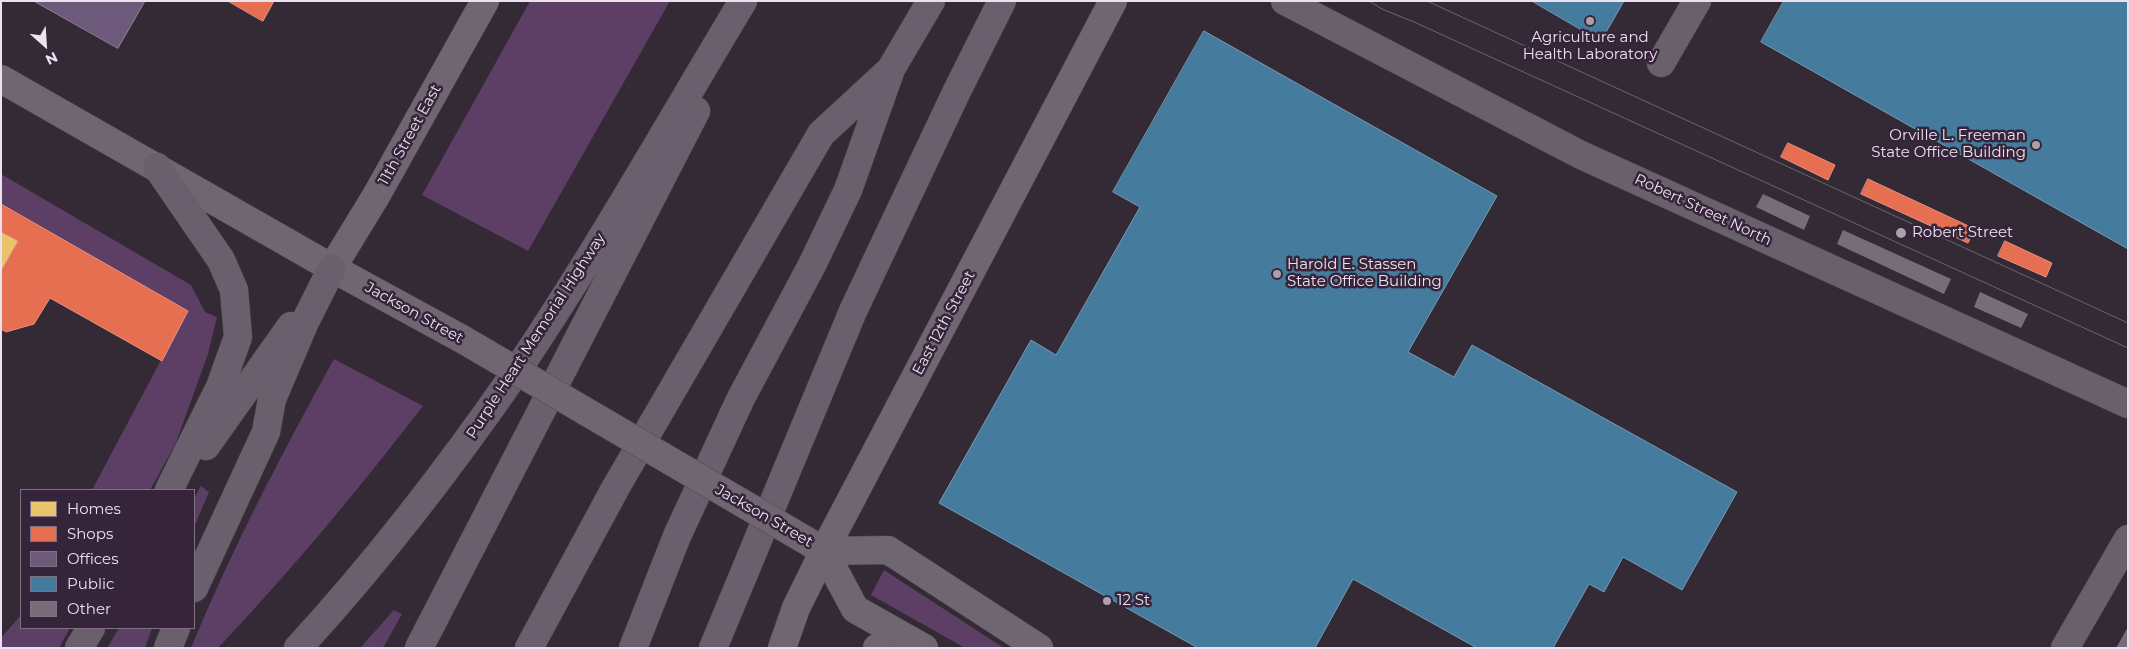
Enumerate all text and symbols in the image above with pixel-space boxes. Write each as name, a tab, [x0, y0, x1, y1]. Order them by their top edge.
marker: Agriculture and Health Laboratory	[1584, 15, 1596, 27]
north arrow	[20, 20, 70, 70]
place label: Agriculture and Health Laboratory	[1523, 29, 1657, 64]
text: N	[43, 48, 61, 69]
street label: 11th Street East	[375, 81, 445, 189]
place label: Orville L. Freeman State Office Building	[1871, 127, 2026, 162]
marker: Orville L. Freeman State Office Building	[2030, 139, 2042, 151]
street label: Robert Street North	[1632, 170, 1774, 250]
place label: Robert Street	[1912, 224, 2013, 242]
marker: Robert Street	[1894, 226, 1908, 240]
street label: Purple Heart Memorial Highway	[463, 230, 609, 442]
place label: Harold E. Stassen State Office Building	[1287, 256, 1442, 291]
street label: East 12th Street	[909, 268, 979, 378]
marker: Harold E. Stassen State Office Building	[1271, 268, 1283, 280]
street label: Jackson Street	[362, 279, 466, 347]
street label: Jackson Street	[712, 481, 816, 551]
legend	[20, 489, 195, 629]
text: Homes	[67, 499, 121, 518]
text: Shops	[67, 524, 113, 543]
text: Offices	[67, 549, 119, 568]
text: Public	[67, 574, 115, 593]
place label: 12 St	[1117, 592, 1150, 610]
marker: 12 St	[1101, 595, 1113, 607]
text: Other	[67, 599, 111, 618]

